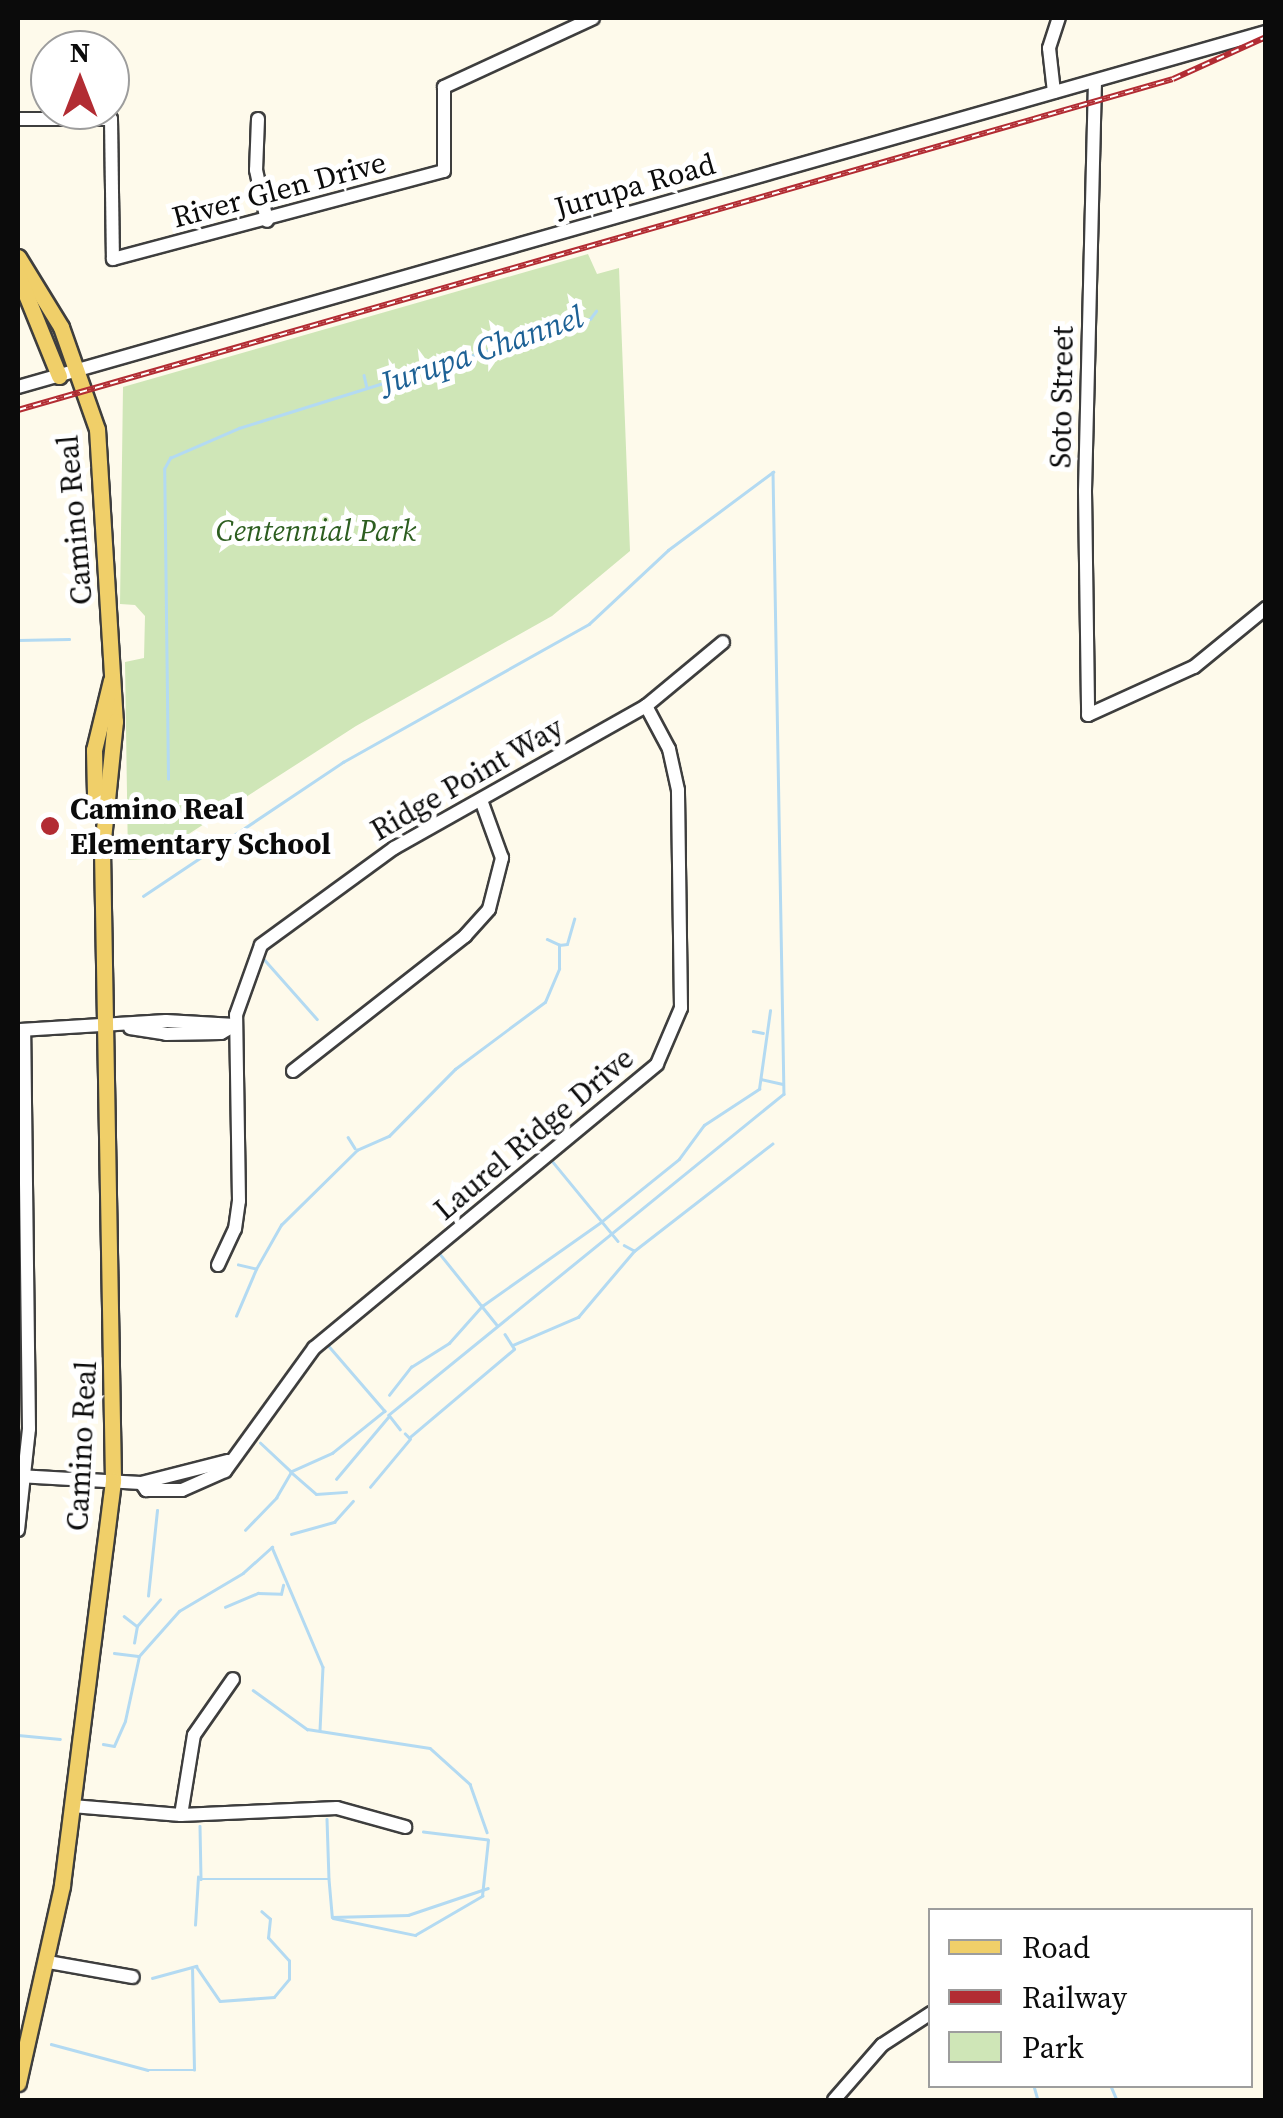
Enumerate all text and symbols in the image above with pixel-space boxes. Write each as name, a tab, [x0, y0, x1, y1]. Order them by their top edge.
north arrow	[30, 30, 130, 130]
text: N	[70, 33, 90, 71]
street label: River Glen Drive	[168, 144, 390, 236]
street label: Jurupa Road	[551, 146, 719, 226]
water label: Jurupa Channel	[376, 298, 588, 402]
street label: Soto Street	[1043, 326, 1081, 468]
street label: Camino Real	[50, 434, 100, 606]
park label: Centennial Park	[216, 513, 416, 549]
street label: Ridge Point Way	[364, 709, 570, 849]
place label: Camino Real Elementary School	[70, 791, 331, 862]
marker: Camino Real Elementary School	[39, 815, 61, 837]
street label: Laurel Ridge Drive	[427, 1040, 641, 1228]
street label: Camino Real	[60, 1360, 104, 1532]
legend	[928, 1908, 1253, 2088]
text: Road	[1022, 1927, 1090, 1968]
text: Railway	[1022, 1977, 1127, 2018]
text: Park	[1022, 2027, 1084, 2068]

